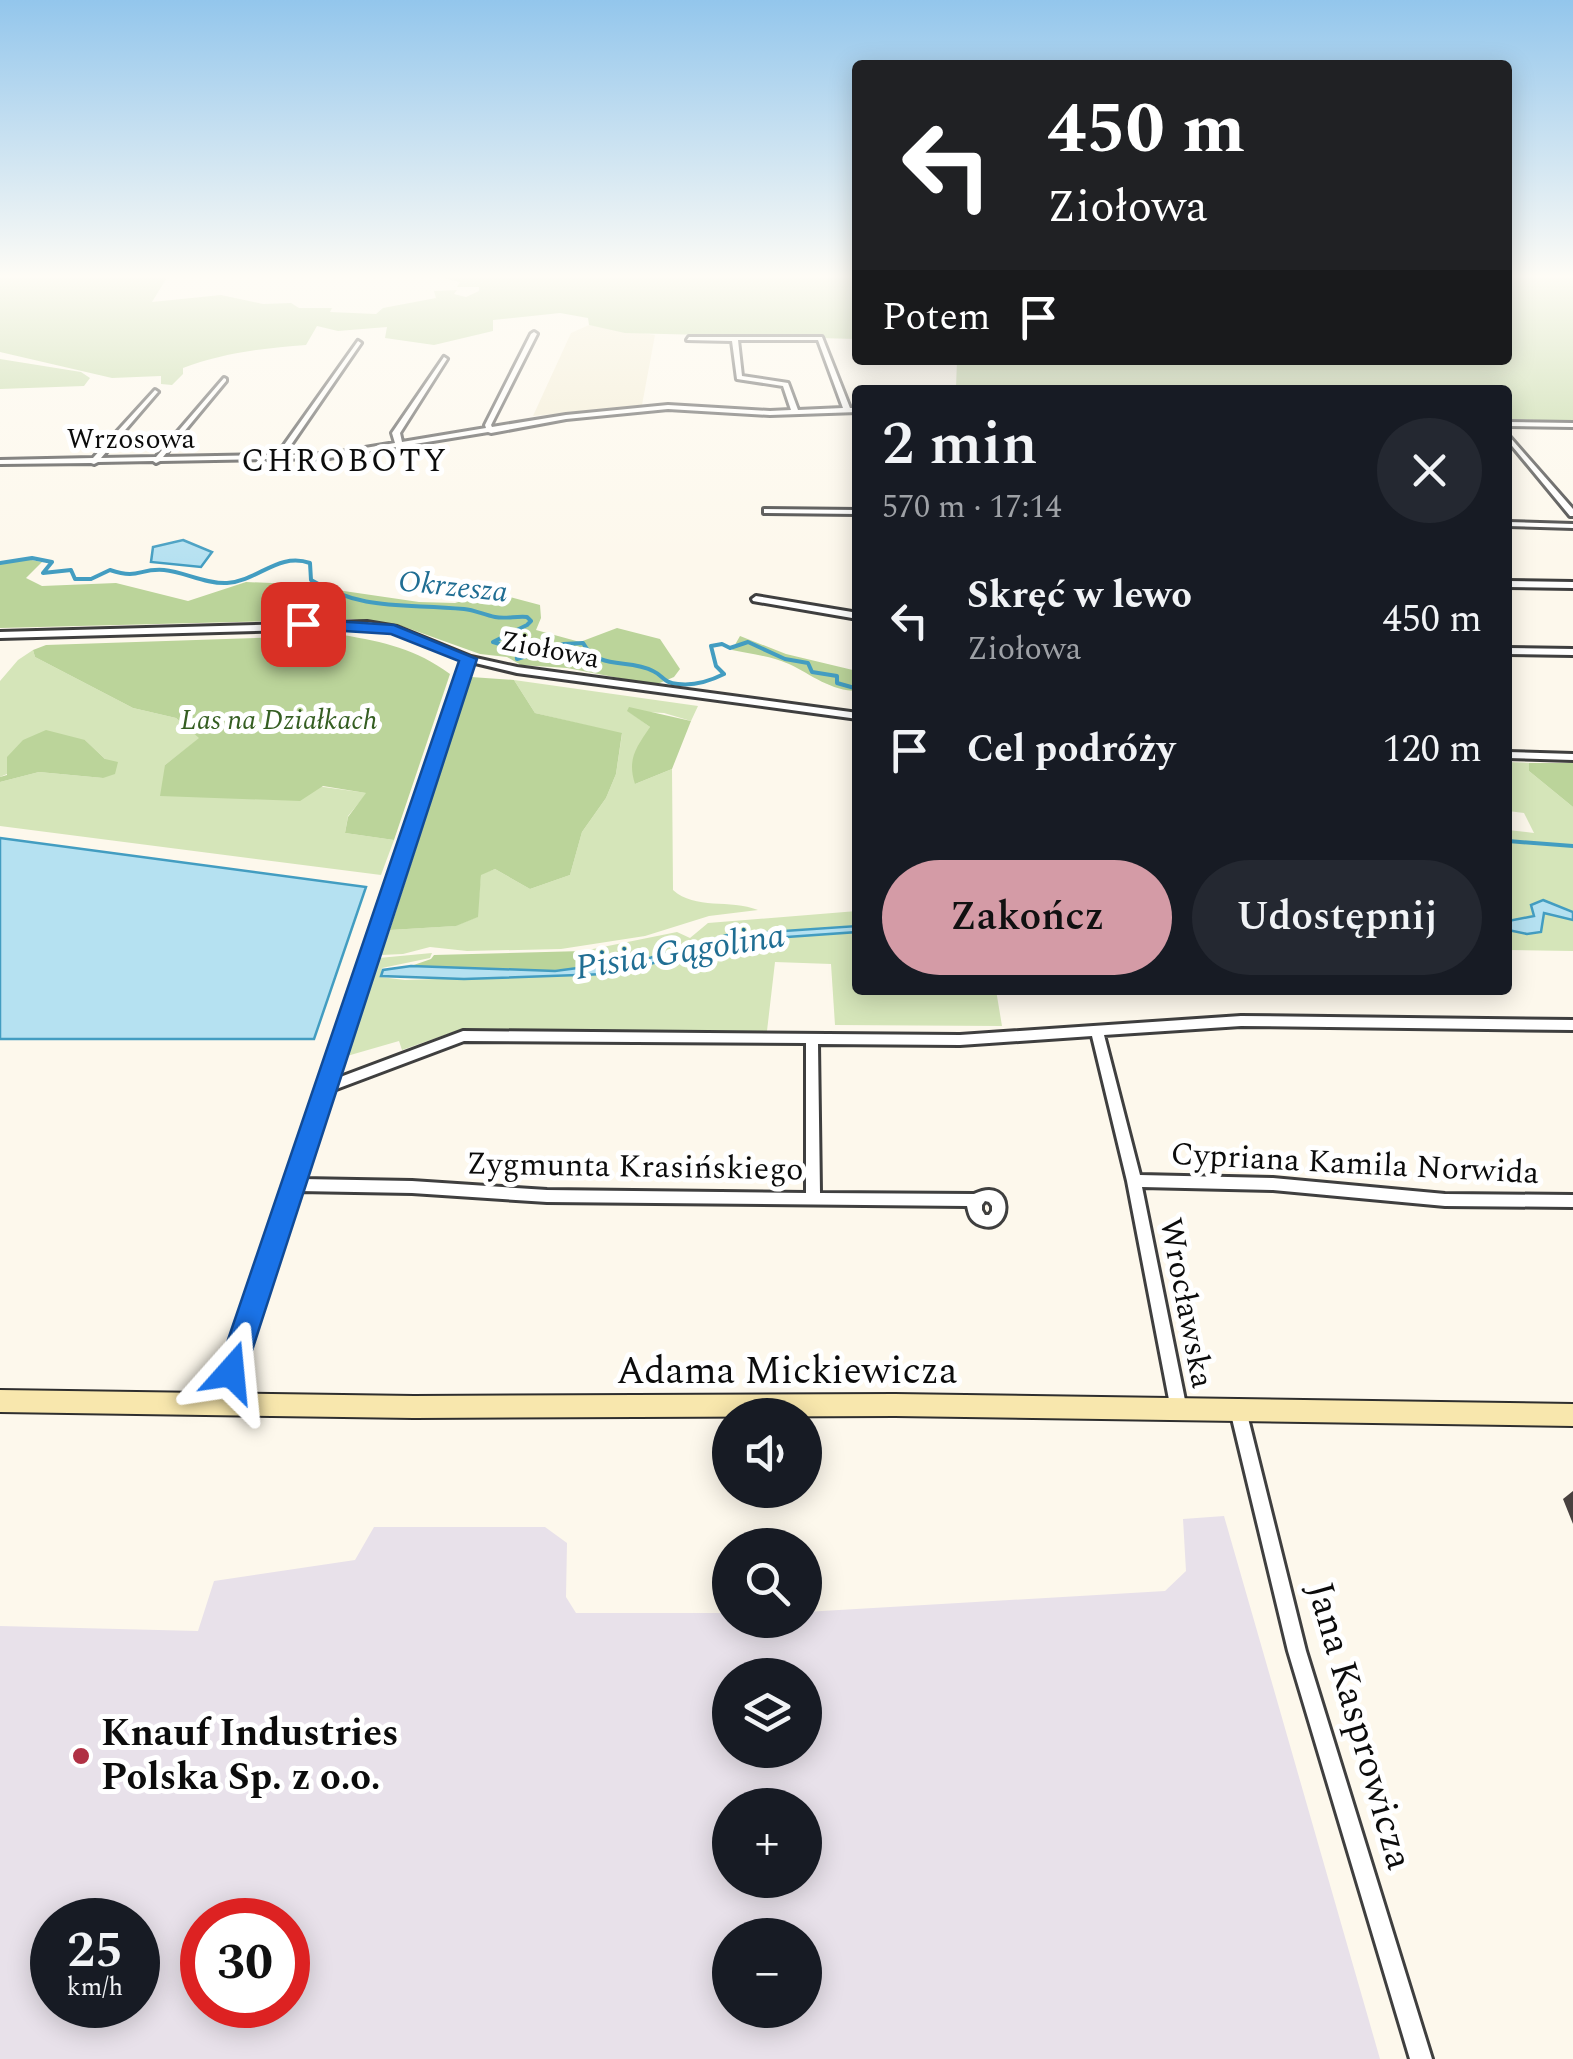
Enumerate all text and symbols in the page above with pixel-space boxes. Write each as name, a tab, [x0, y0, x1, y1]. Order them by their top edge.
text: 450 m	[1047, 77, 1245, 183]
icon: left	[882, 100, 1012, 230]
text: Ziołowa	[1047, 173, 1208, 242]
text: Potem	[882, 289, 991, 347]
icon: arrive	[1011, 290, 1066, 345]
text: 2 min	[882, 399, 1038, 491]
street label: Wrzosowa	[67, 418, 196, 461]
button: close	[1377, 418, 1482, 523]
district label: CHROBOTY	[241, 437, 449, 486]
text: 570 m · 17:14	[882, 483, 1062, 532]
water label: Okrzesza	[396, 558, 510, 616]
text: Skręć w lewo	[967, 567, 1192, 625]
pin	[261, 582, 346, 667]
text: 450 m	[1383, 591, 1482, 649]
icon: left	[882, 593, 937, 648]
icon: arrive	[276, 597, 331, 652]
street label: Ziołowa	[497, 619, 604, 681]
text: Ziołowa	[967, 625, 1081, 674]
park label: Las na Działkach	[181, 699, 377, 742]
text: Cel podróży	[967, 721, 1175, 779]
text: 120 m	[1383, 721, 1482, 779]
icon: arrive	[882, 723, 937, 778]
button: Zakończ	[882, 860, 1172, 975]
button: Udostępnij	[1192, 860, 1482, 975]
water label: Pisia Gągolina	[572, 909, 789, 995]
street label: Cypriana Kamila Norwida	[1170, 1130, 1541, 1198]
street label: Zygmunta Krasińskiego	[466, 1140, 804, 1194]
street label: Wrocławska	[1145, 1214, 1227, 1393]
position arrow	[179, 1320, 283, 1424]
street label: Adama Mickiewicza	[616, 1343, 958, 1401]
map controls	[712, 1398, 822, 2028]
button: sound	[712, 1398, 822, 1508]
button: search	[712, 1528, 822, 1638]
street label: Jana Kasprowicza	[1290, 1575, 1428, 1877]
button: layers	[712, 1658, 822, 1768]
place label: Knauf Industries Polska Sp. z o.o.	[101, 1705, 399, 1807]
marker: Knauf Industries Polska Sp. z o.o.	[70, 1745, 92, 1767]
button: +	[712, 1788, 822, 1898]
speed limit sign: 30	[180, 1898, 310, 2028]
text: 25	[67, 1913, 123, 1989]
button: −	[712, 1918, 822, 2028]
text: km/h	[67, 1969, 123, 2007]

